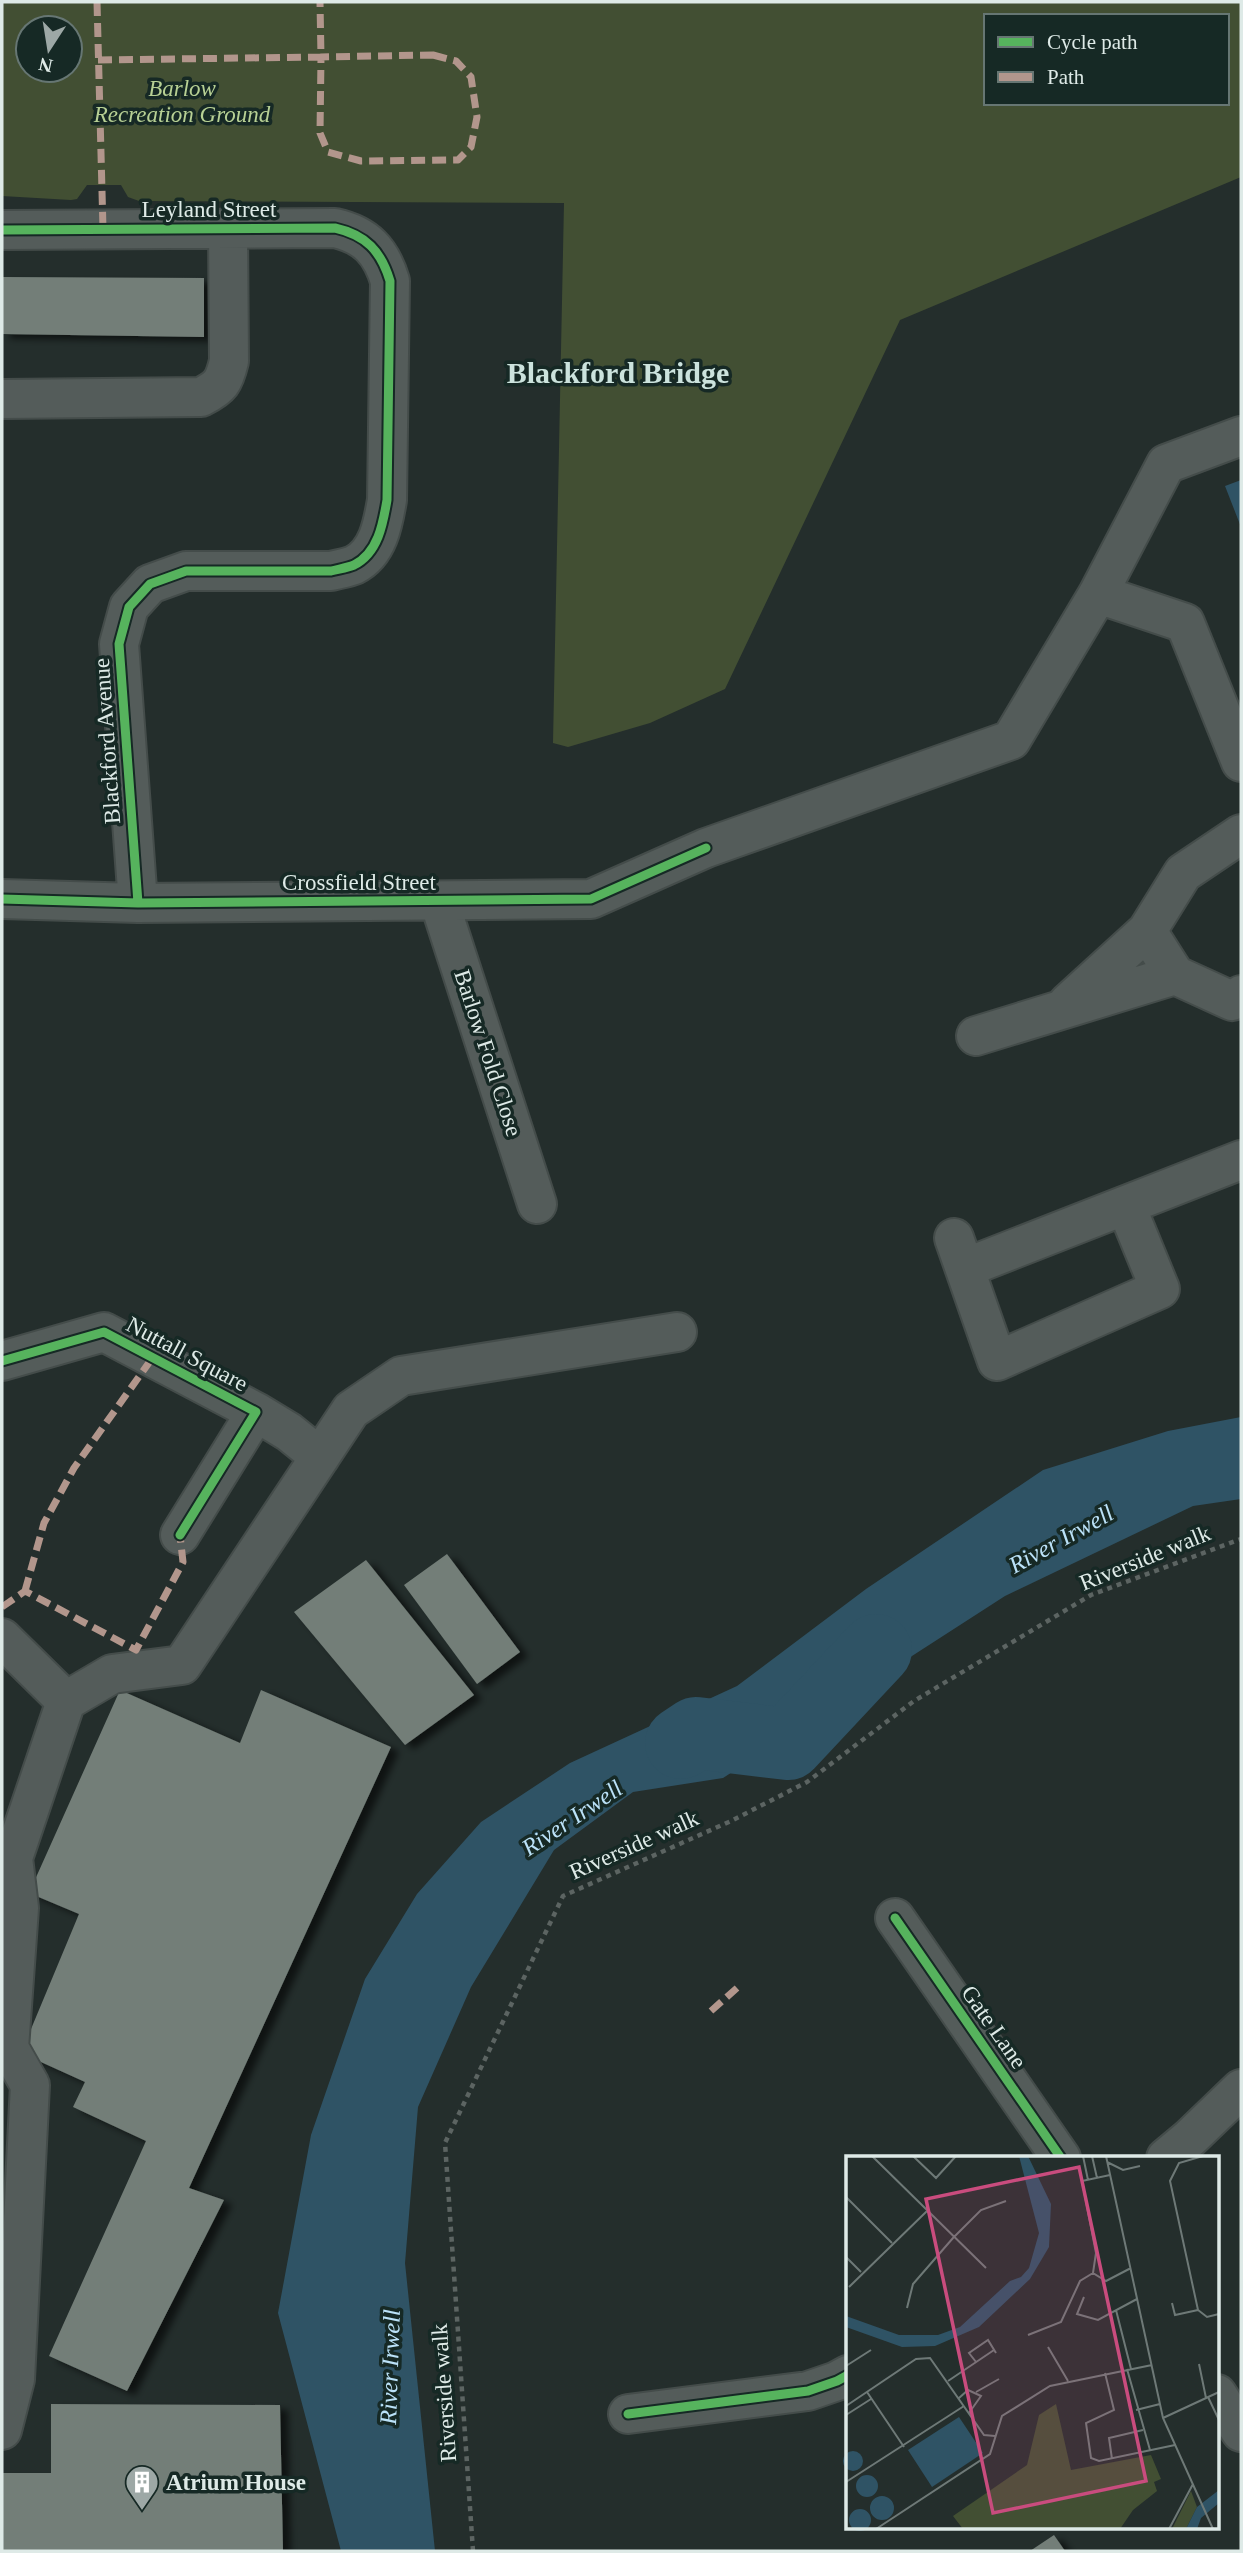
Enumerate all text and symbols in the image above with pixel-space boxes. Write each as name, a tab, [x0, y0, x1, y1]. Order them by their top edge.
north arrow	[14, 14, 84, 84]
legend	[984, 14, 1229, 105]
text: Cycle path	[1047, 30, 1138, 54]
text: N	[36, 53, 54, 77]
text: Path	[1047, 65, 1085, 89]
park label: Barlow Recreation Ground	[93, 76, 271, 127]
street label: Leyland Street	[142, 197, 277, 222]
district label: Blackford Bridge	[507, 356, 729, 389]
street label: Blackford Avenue	[89, 657, 125, 825]
street label: Crossfield Street	[282, 870, 437, 895]
street label: Barlow Fold Close	[449, 966, 527, 1140]
street label: Nuttall Square	[122, 1312, 252, 1396]
water label: River Irwell	[1003, 1500, 1118, 1579]
street label: Riverside walk	[1076, 1520, 1214, 1596]
water label: River Irwell	[516, 1775, 627, 1862]
street label: Riverside walk	[566, 1805, 703, 1885]
street label: Gate Lane	[956, 1981, 1032, 2073]
inset map	[846, 2156, 1218, 2528]
water label: River Irwell	[375, 2309, 405, 2426]
street label: Riverside walk	[427, 2322, 461, 2463]
building icon: Atrium House	[123, 2463, 161, 2512]
place label: Atrium House	[166, 2470, 306, 2495]

